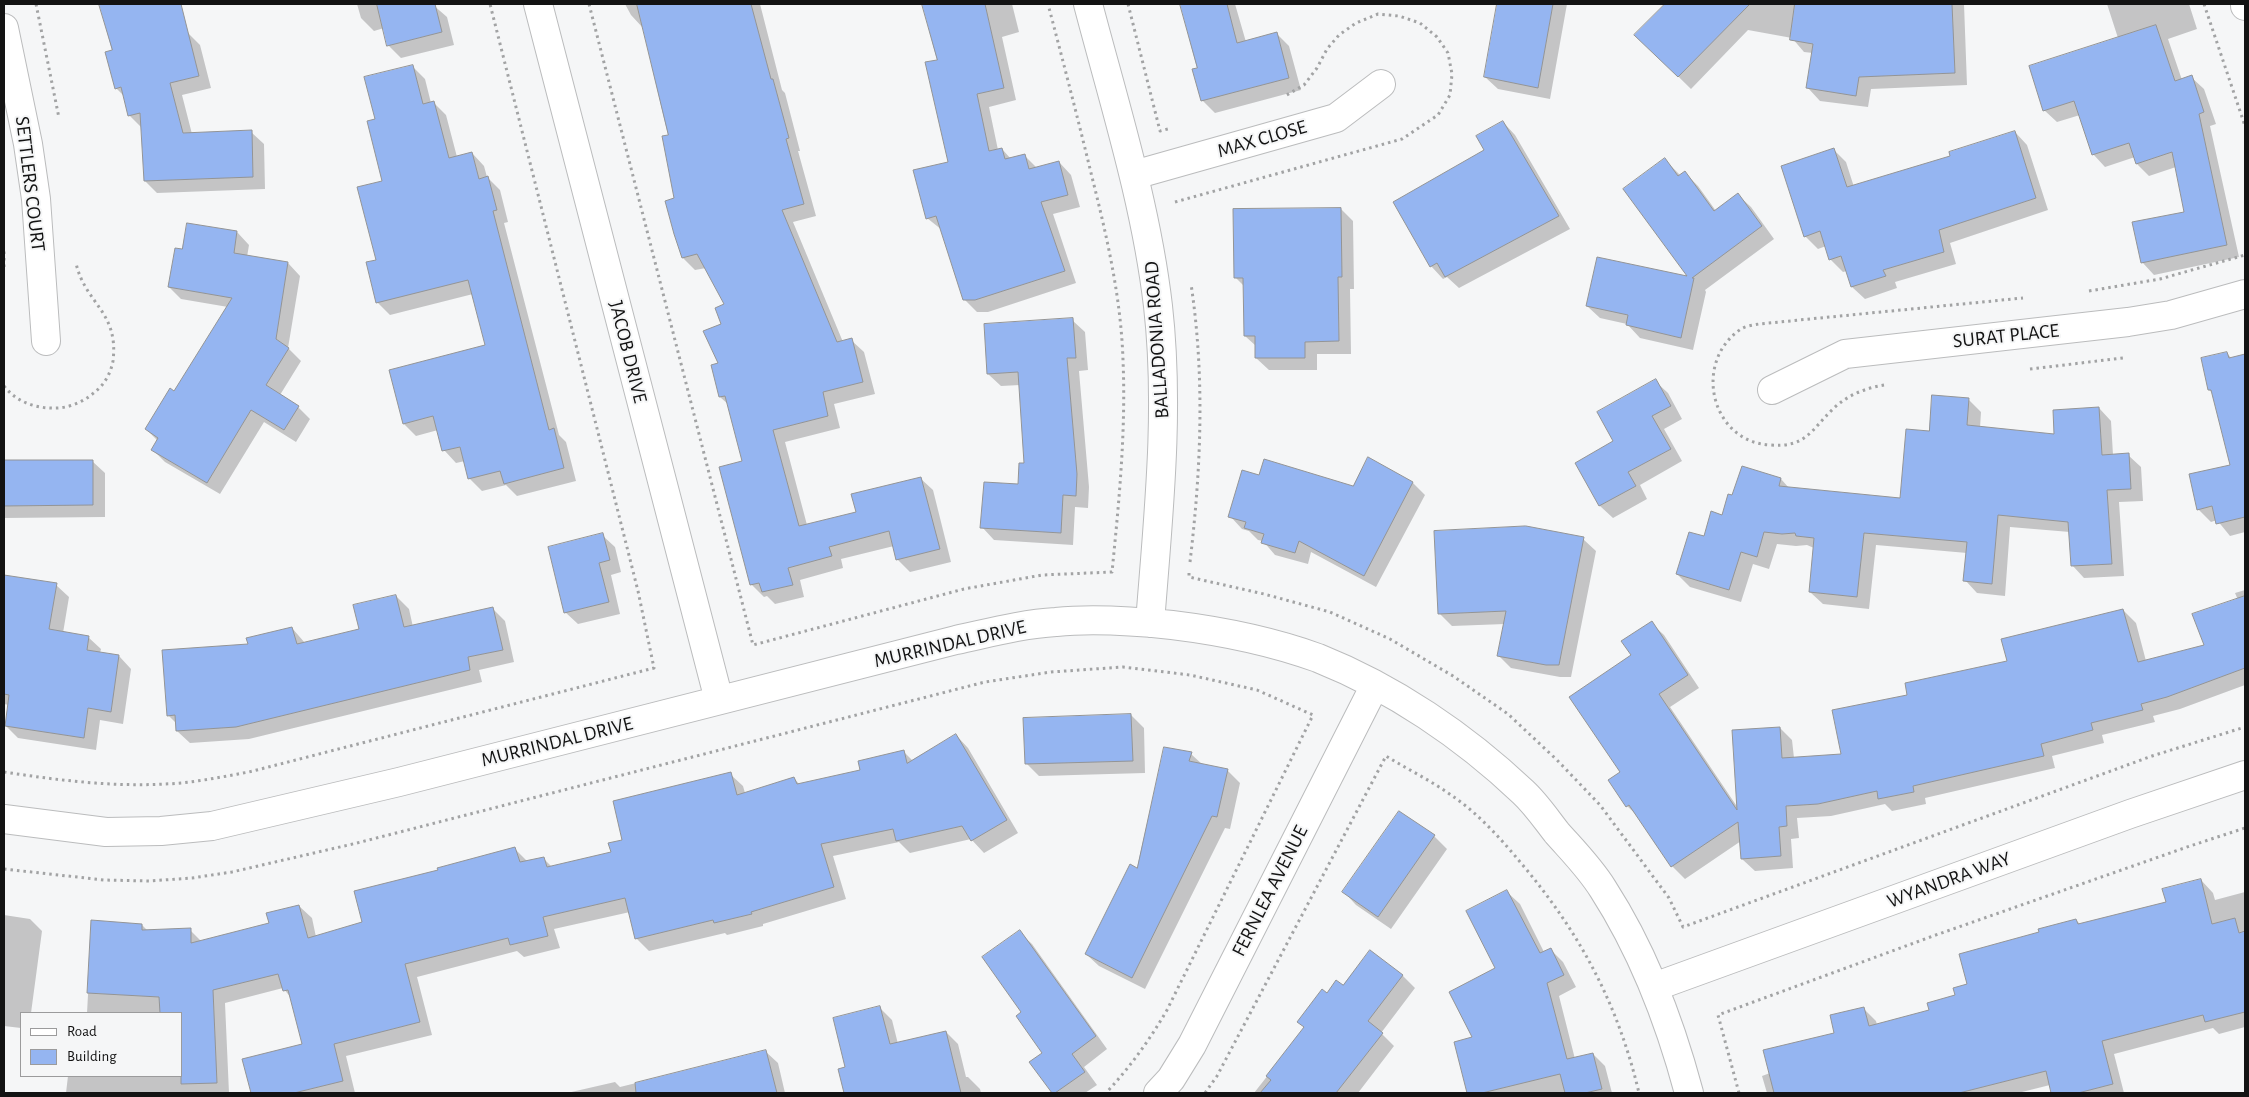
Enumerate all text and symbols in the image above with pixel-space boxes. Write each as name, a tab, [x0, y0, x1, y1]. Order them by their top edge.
street label: SETTLERS COURT	[10, 115, 50, 253]
street label: MAX CLOSE	[1214, 115, 1310, 163]
street label: BALLADONIA ROAD	[1140, 260, 1174, 420]
street label: JACOB DRIVE	[604, 298, 652, 406]
street label: SURAT PLACE	[1952, 318, 2060, 354]
street label: MURRINDAL DRIVE	[872, 615, 1028, 673]
street label: MURRINDAL DRIVE	[479, 712, 635, 772]
street label: FERNLEA AVENUE	[1227, 822, 1313, 960]
street label: WYANDRA WAY	[1884, 846, 2014, 914]
legend	[20, 1012, 182, 1077]
text: Road	[67, 1024, 97, 1039]
text: Building	[67, 1049, 117, 1064]

